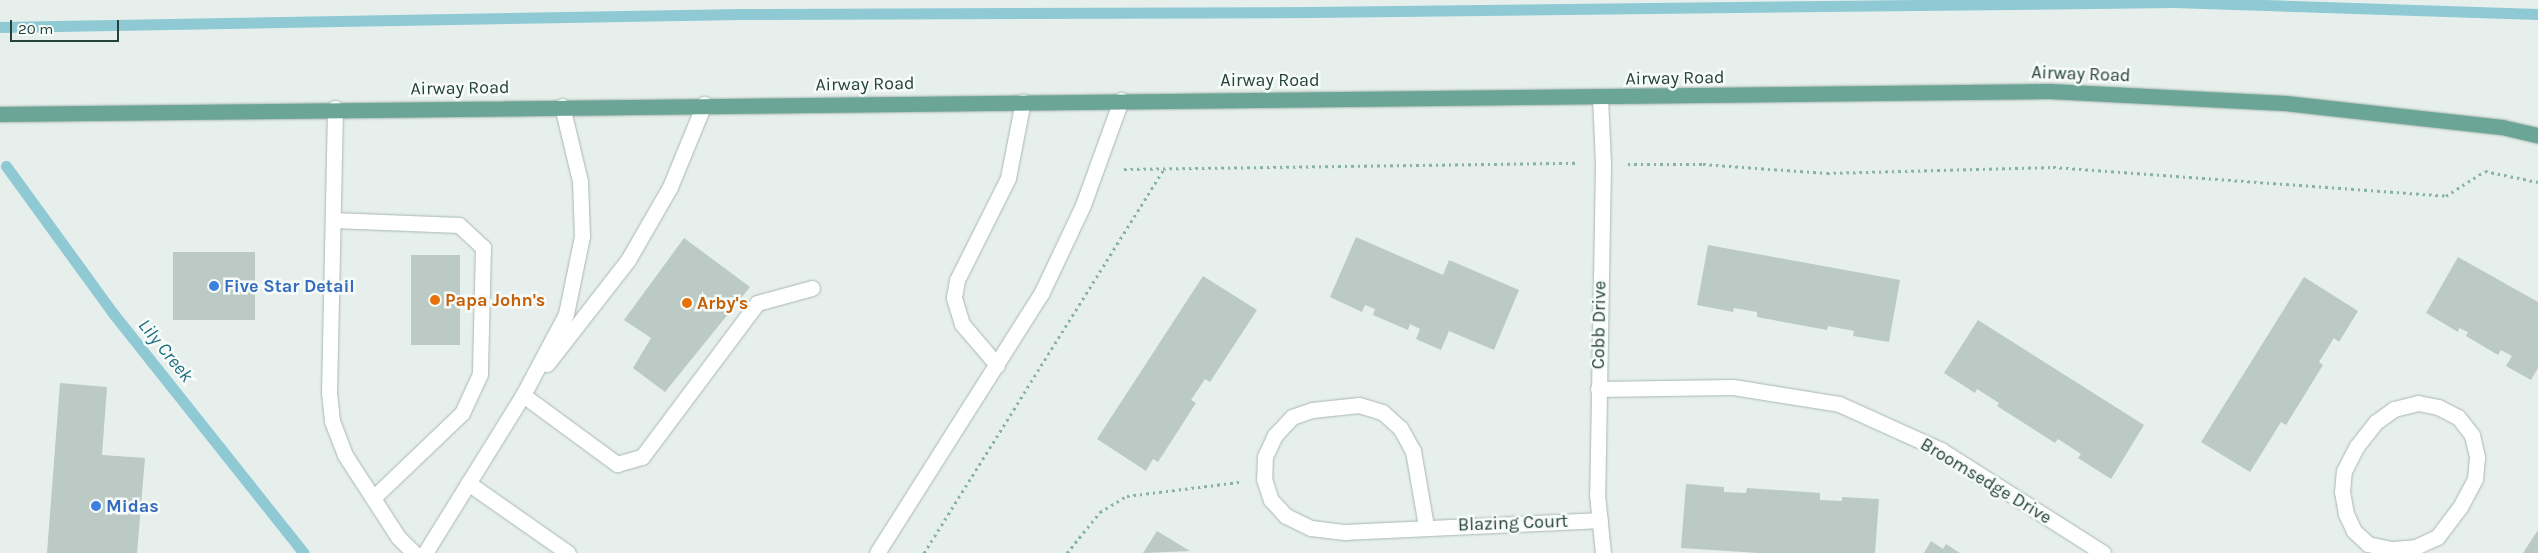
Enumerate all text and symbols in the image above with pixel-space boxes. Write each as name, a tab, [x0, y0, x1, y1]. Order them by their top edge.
scale bar	[12, 10, 121, 42]
text: 20 m	[18, 20, 53, 38]
street label: Airway Road	[2031, 61, 2131, 87]
street label: Airway Road	[1625, 66, 1725, 90]
street label: Airway Road	[1220, 69, 1320, 91]
street label: Airway Road	[815, 72, 915, 96]
street label: Airway Road	[410, 76, 510, 100]
place label: Five Star Detail	[224, 275, 355, 297]
marker: Five Star Detail	[208, 280, 220, 292]
street label: Cobb Drive	[1587, 281, 1611, 369]
place label: Papa John's	[445, 289, 545, 311]
place label: Arby's	[697, 292, 748, 314]
marker: Papa John's	[429, 294, 441, 306]
marker: Arby's	[681, 297, 693, 309]
water label: Lily Creek	[133, 315, 197, 387]
street label: Broomsedge Drive	[1916, 433, 2056, 529]
place label: Midas	[106, 495, 159, 517]
marker: Midas	[90, 500, 102, 512]
street label: Blazing Court	[1457, 510, 1569, 536]

